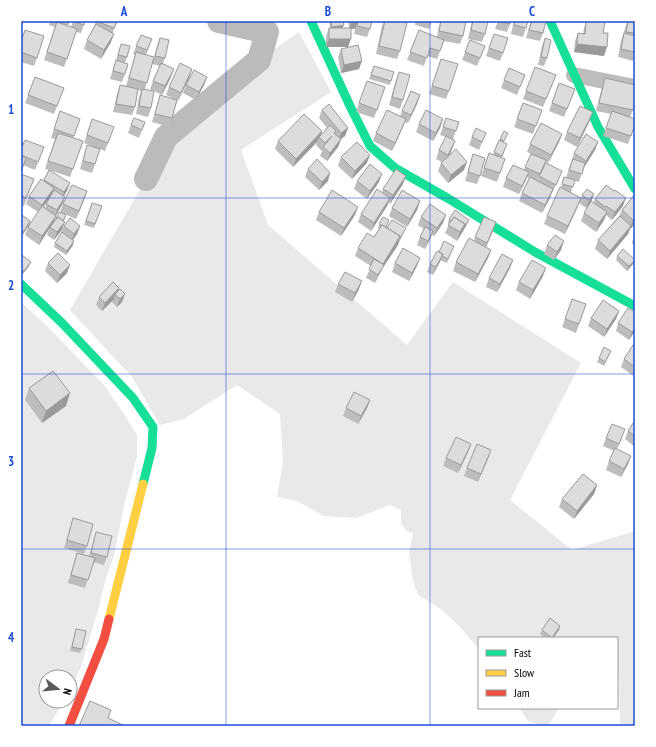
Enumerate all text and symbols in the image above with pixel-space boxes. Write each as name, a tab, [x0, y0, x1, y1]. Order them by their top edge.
text: A	[120, 3, 128, 20]
text: B	[325, 3, 331, 20]
text: C	[529, 3, 535, 20]
text: 1	[8, 101, 14, 118]
text: 2	[8, 277, 14, 294]
text: 3	[8, 453, 14, 470]
text: 4	[8, 629, 15, 646]
legend	[478, 637, 618, 709]
text: Fast	[514, 645, 532, 660]
text: Slow	[514, 665, 535, 680]
north arrow	[38, 669, 78, 709]
text: Jam	[513, 685, 530, 700]
text: N	[60, 687, 75, 697]

